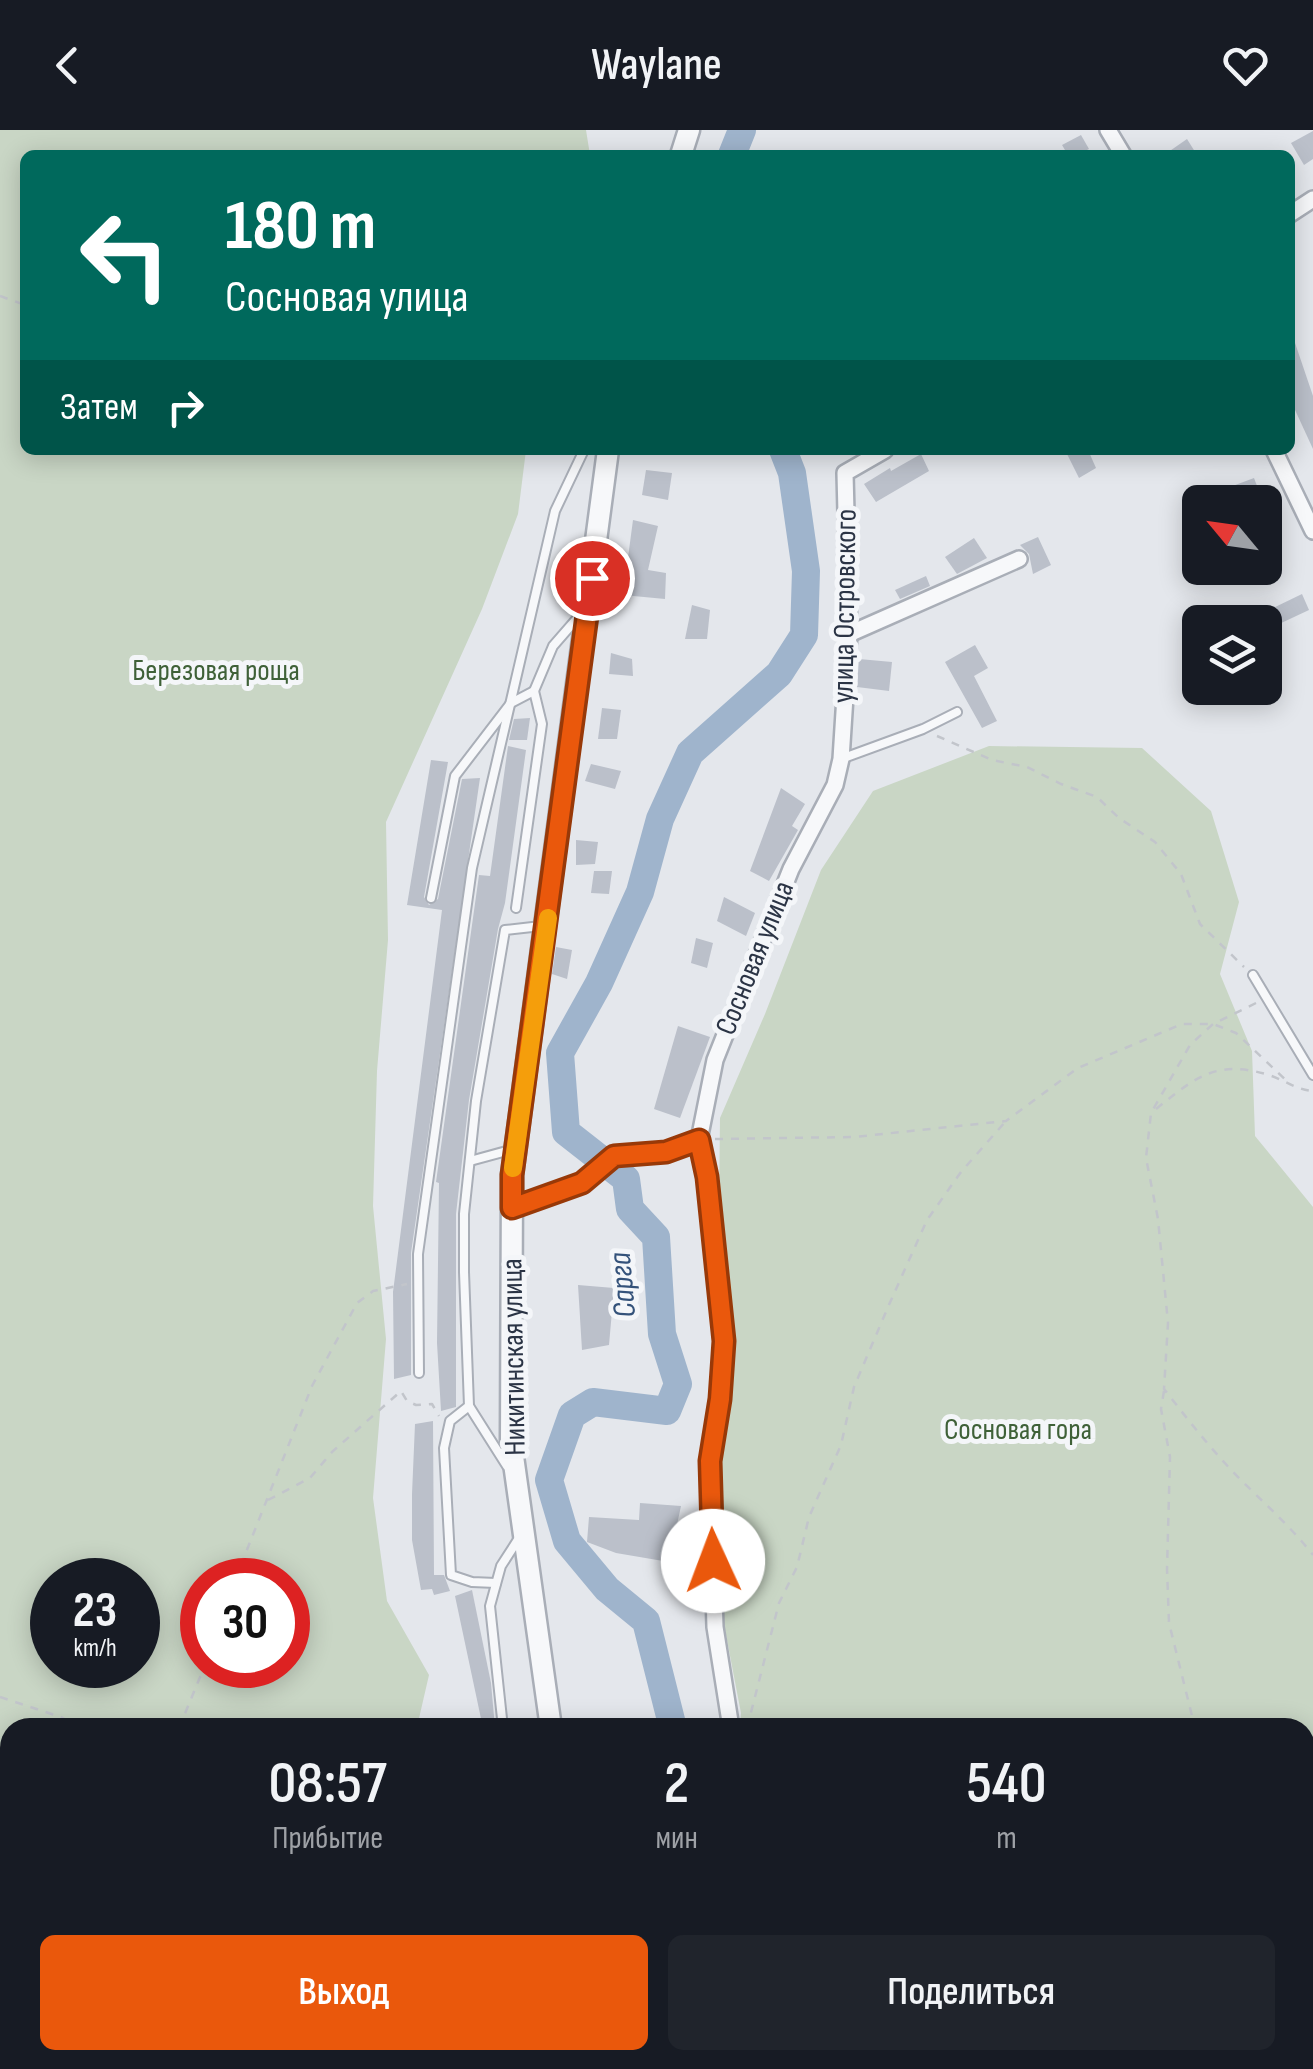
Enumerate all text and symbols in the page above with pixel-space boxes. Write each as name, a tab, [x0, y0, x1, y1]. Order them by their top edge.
icon: back	[40, 38, 95, 93]
text: Waylane	[591, 38, 722, 93]
icon: heart	[1218, 38, 1273, 93]
text: 180 m	[225, 185, 376, 269]
icon: left	[60, 190, 190, 320]
text: Сосновая улица	[225, 270, 469, 325]
icon: right	[158, 380, 213, 435]
text: Затем	[60, 385, 138, 430]
north arrow	[1182, 485, 1282, 585]
map controls	[1182, 485, 1282, 705]
street label: улица Островского	[825, 509, 865, 703]
pin	[550, 536, 635, 621]
icon: arrive	[565, 551, 620, 606]
button: layers	[1182, 605, 1282, 705]
park label: Березовая роща	[132, 653, 300, 689]
street label: Сосновая улица	[708, 876, 802, 1040]
water label: Сарга	[601, 1251, 645, 1319]
street label: Никитинская улица	[494, 1258, 534, 1456]
park label: Сосновая гора	[944, 1412, 1092, 1448]
position arrow	[661, 1509, 765, 1613]
speed limit sign: 30	[180, 1558, 310, 1688]
text: 23	[73, 1581, 117, 1641]
text: km/h	[73, 1633, 117, 1664]
text: 08:57	[269, 1748, 387, 1820]
text: 2	[664, 1748, 689, 1820]
text: 540	[966, 1748, 1046, 1820]
text: Прибытие	[272, 1819, 383, 1858]
text: мин	[655, 1819, 698, 1858]
text: m	[996, 1819, 1017, 1858]
button: Выход	[40, 1935, 648, 2050]
button: Поделиться	[668, 1935, 1275, 2050]

